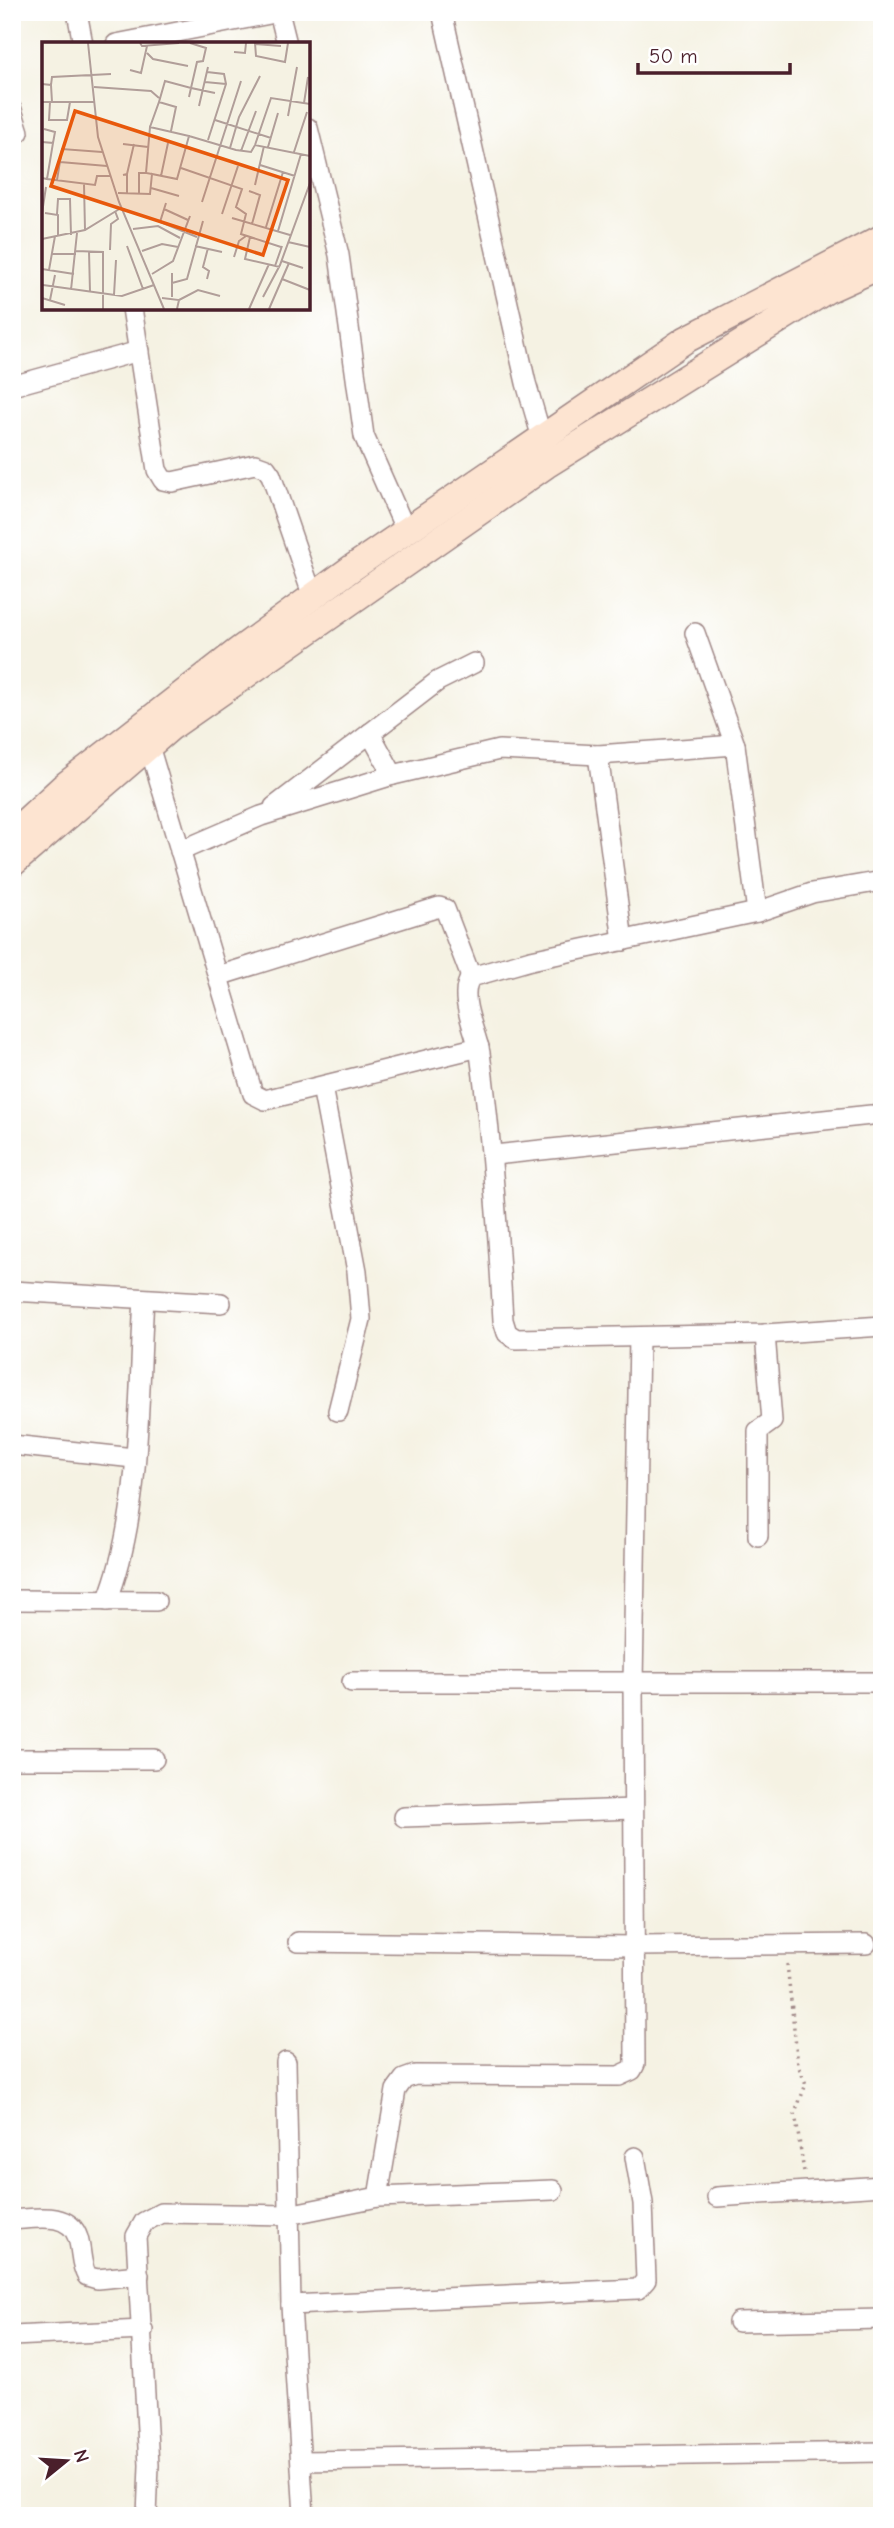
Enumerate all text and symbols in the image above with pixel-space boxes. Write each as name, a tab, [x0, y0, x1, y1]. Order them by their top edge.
scale bar	[638, 32, 791, 76]
inset map	[42, 42, 310, 310]
text: 50 m	[649, 44, 698, 68]
north arrow	[32, 2426, 102, 2496]
text: N	[69, 2447, 94, 2465]

